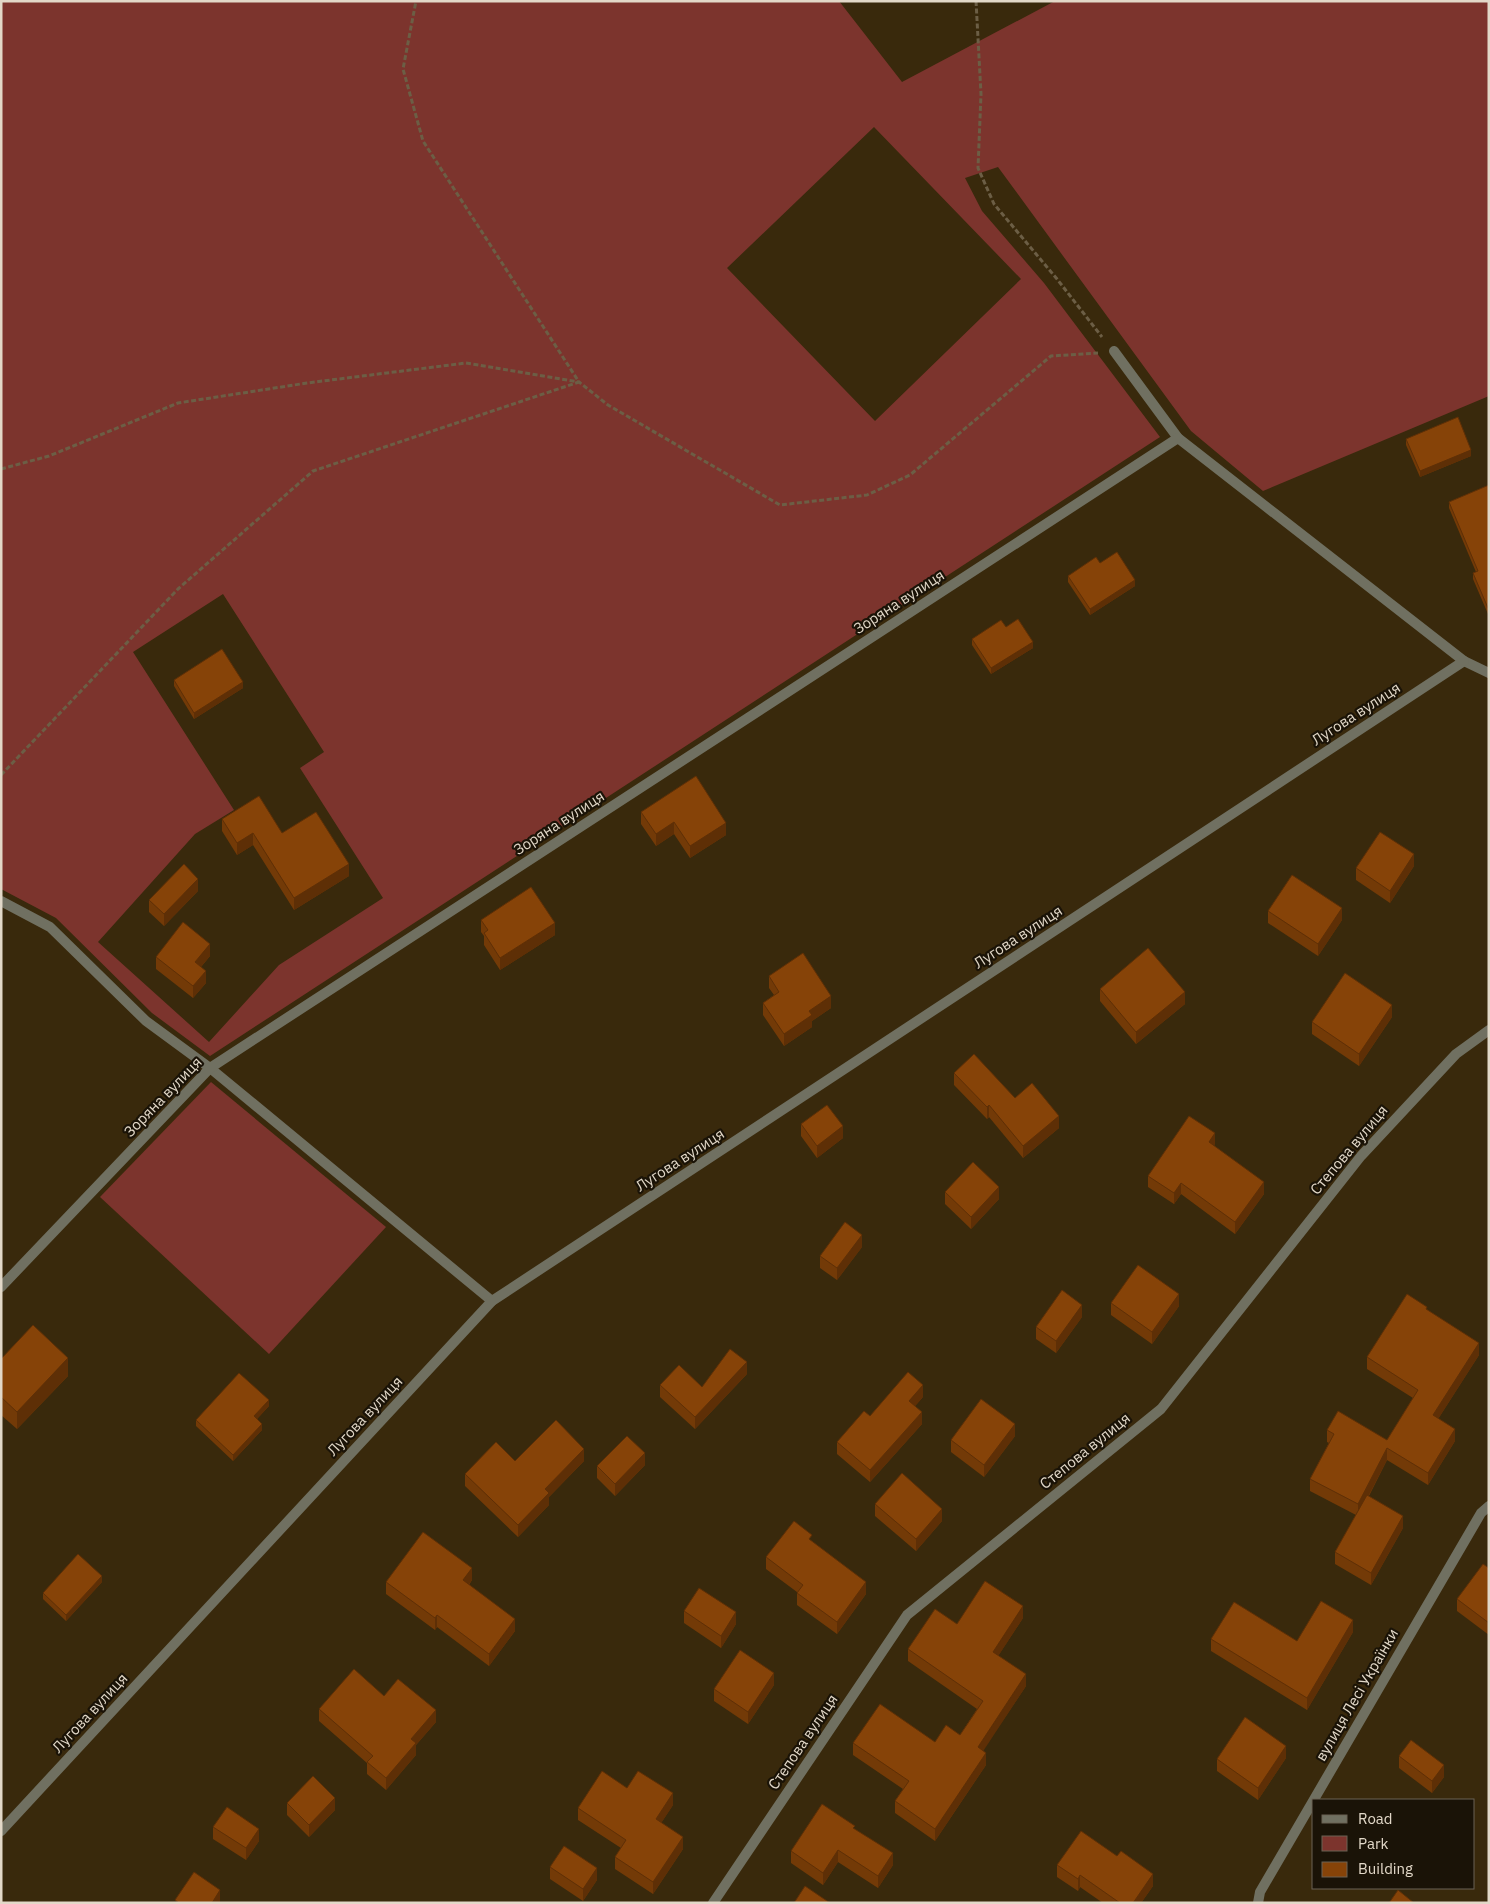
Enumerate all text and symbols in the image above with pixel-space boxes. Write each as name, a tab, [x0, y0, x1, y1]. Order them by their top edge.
street label: Зоряна вулиця	[850, 565, 948, 638]
street label: Лугова вулиця	[1308, 678, 1404, 749]
street label: Зоряна вулиця	[510, 786, 608, 859]
street label: Лугова вулиця	[970, 901, 1066, 972]
street label: Зоряна вулиця	[120, 1053, 206, 1141]
street label: Степова вулиця	[1306, 1101, 1392, 1198]
street label: Лугова вулиця	[632, 1124, 728, 1195]
street label: Лугова вулиця	[323, 1372, 406, 1459]
street label: Степова вулиця	[1036, 1408, 1134, 1493]
street label: вулиця Лесі Українки	[1311, 1625, 1402, 1764]
street label: Лугова вулиця	[48, 1669, 131, 1756]
street label: Степова вулиця	[764, 1690, 842, 1793]
legend	[1312, 1799, 1475, 1889]
text: Road	[1358, 1809, 1393, 1828]
text: Park	[1358, 1834, 1388, 1853]
text: Building	[1358, 1859, 1413, 1878]

